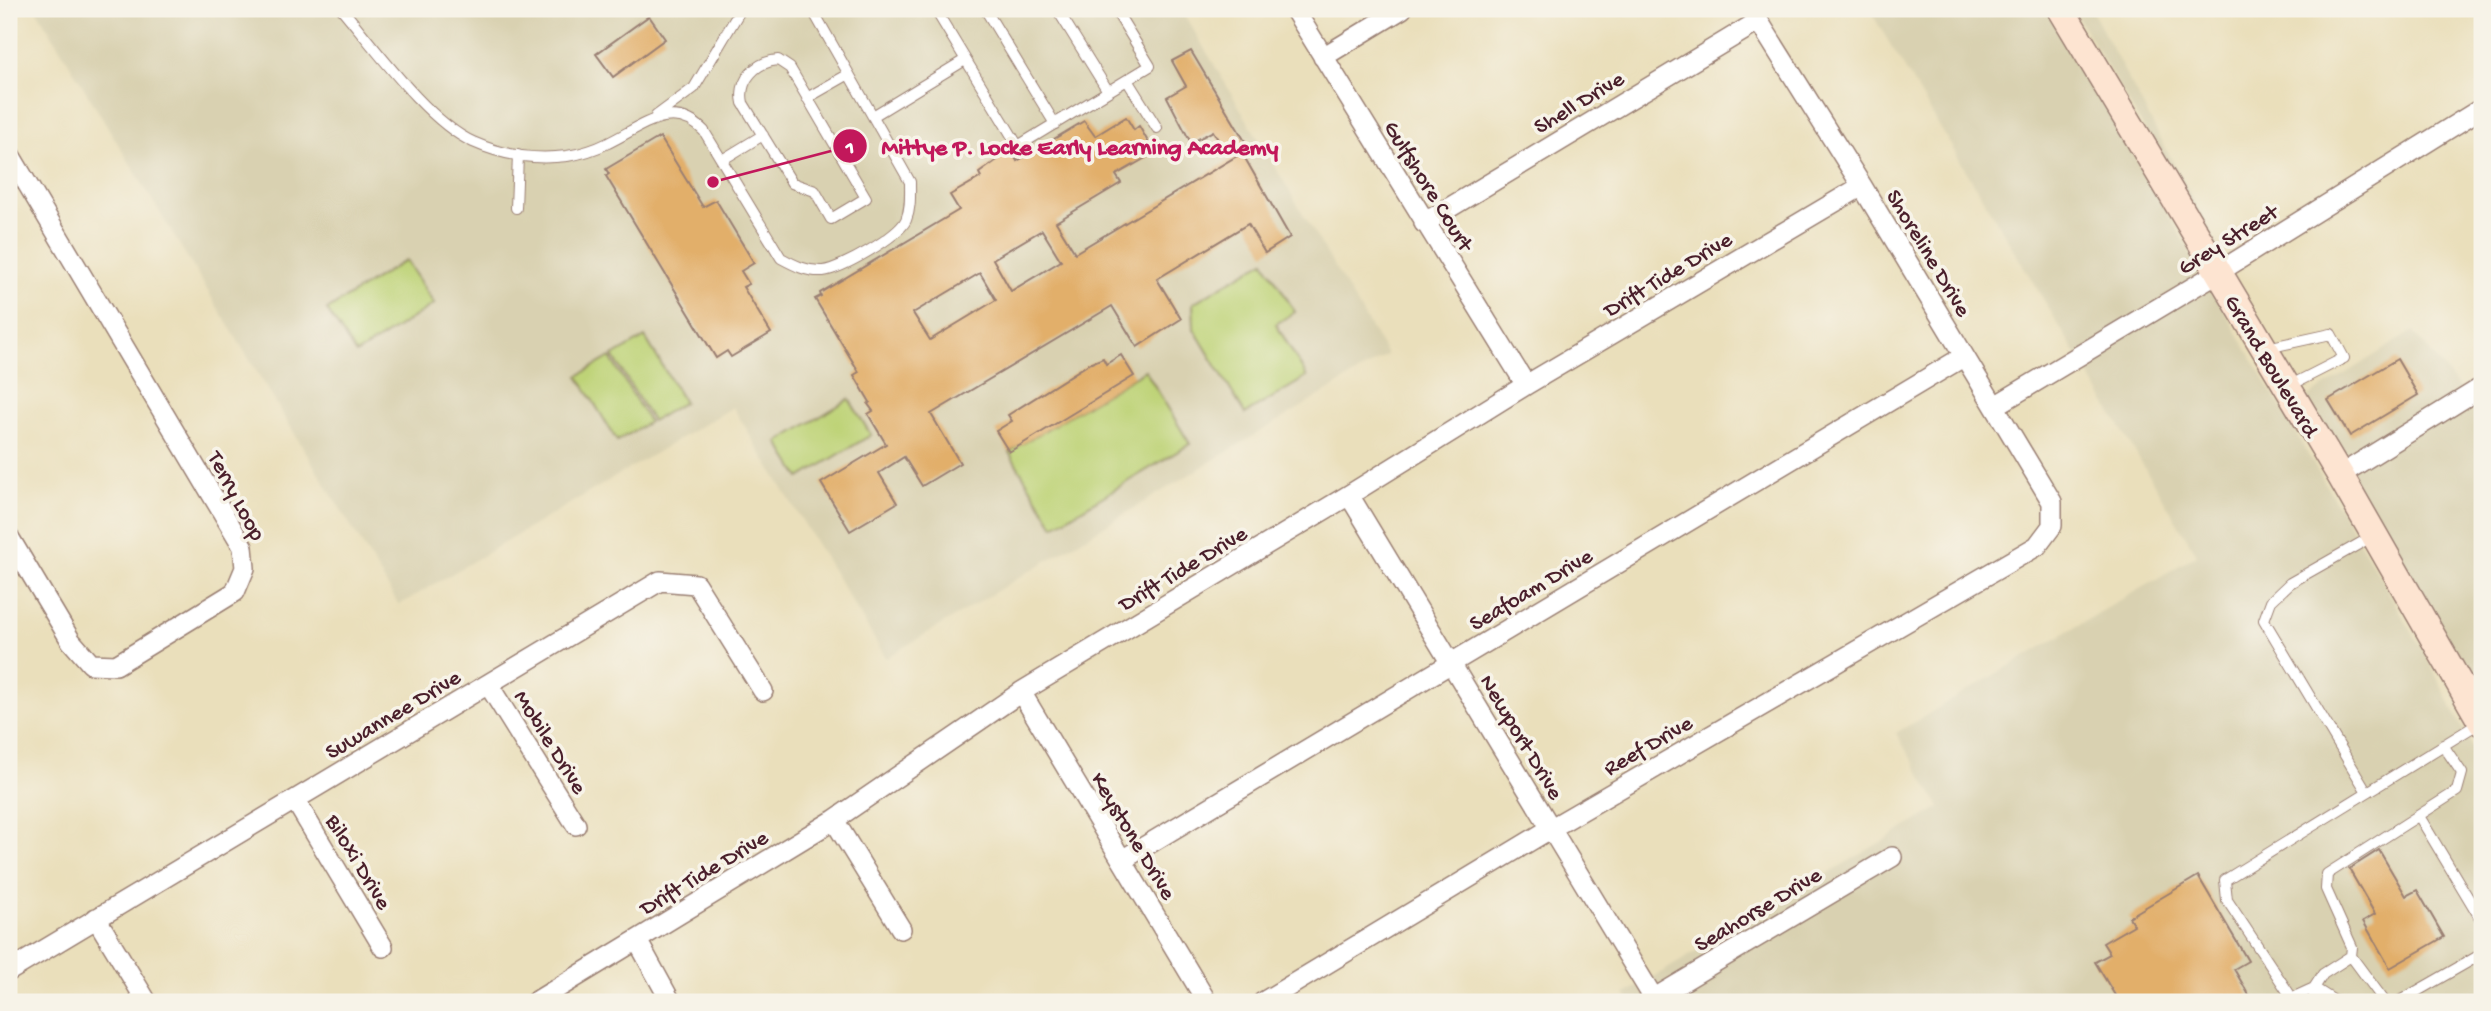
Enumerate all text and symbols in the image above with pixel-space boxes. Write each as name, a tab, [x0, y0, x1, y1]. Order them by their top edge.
street label: Shell Drive	[1530, 66, 1631, 141]
street label: Gulfshore Court	[1376, 117, 1479, 258]
callout: Mittye P. Locke Early Learning Academy	[832, 123, 1292, 168]
text: Mittye P. Locke Early Learning Academy	[882, 135, 1279, 164]
text: 1	[845, 137, 854, 162]
street label: Shoreline Drive	[1878, 185, 1976, 323]
street label: Grey Street	[2174, 199, 2285, 282]
street label: Drift Tide Drive	[1598, 227, 1739, 326]
street label: Grand Boulevard	[2217, 291, 2324, 444]
street label: Terry Loop	[199, 446, 270, 546]
street label: Drift Tide Drive	[1113, 521, 1254, 620]
street label: Seafoam Drive	[1465, 543, 1599, 638]
street label: Suwannee Drive	[321, 664, 467, 767]
street label: Newport Drive	[1472, 670, 1568, 806]
street label: Mobile Drive	[506, 686, 592, 801]
street label: Reef Drive	[1599, 710, 1699, 783]
street label: Keystone Drive	[1083, 768, 1181, 906]
street label: Biloxi Drive	[318, 809, 397, 916]
street label: Drift Tide Drive	[634, 825, 775, 924]
street label: Seahorse Drive	[1690, 862, 1828, 960]

